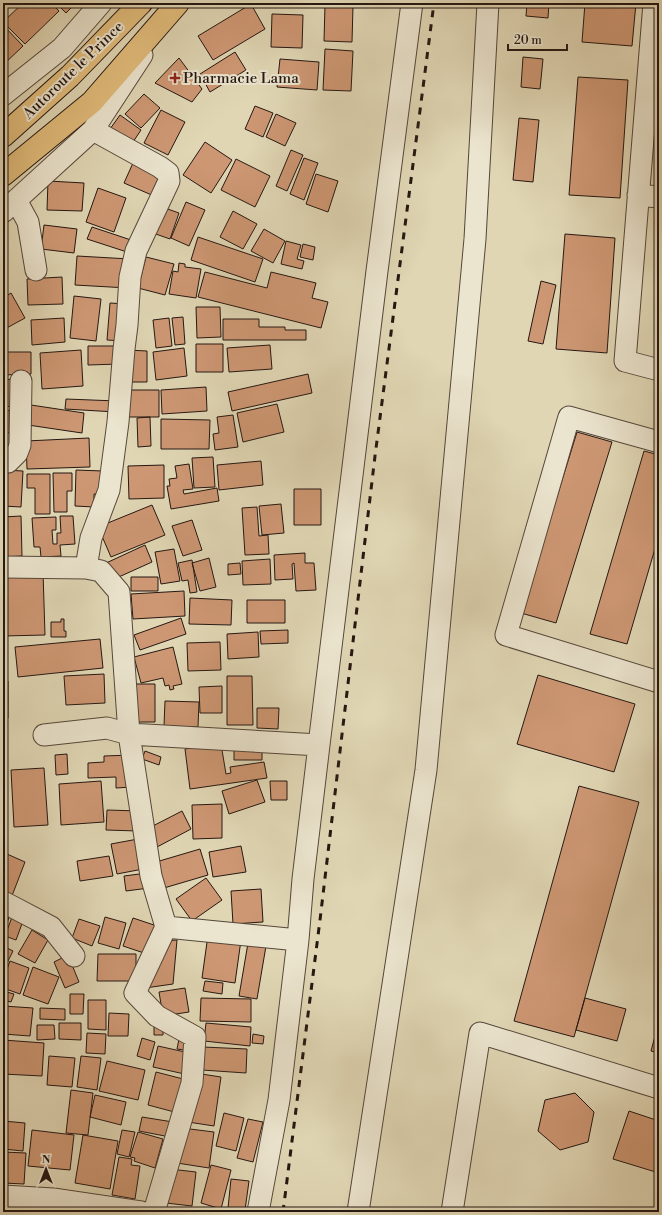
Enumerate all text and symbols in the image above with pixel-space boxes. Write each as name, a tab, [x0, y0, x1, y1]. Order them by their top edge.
street label: Autoroute le Prince	[18, 17, 128, 124]
scale bar	[508, 26, 567, 52]
text: 20 m	[514, 33, 542, 48]
place label: Pharmacie Lama	[183, 69, 299, 88]
marker: Pharmacie Lama	[170, 73, 180, 83]
north arrow	[26, 1149, 66, 1189]
text: N	[42, 1153, 51, 1167]

